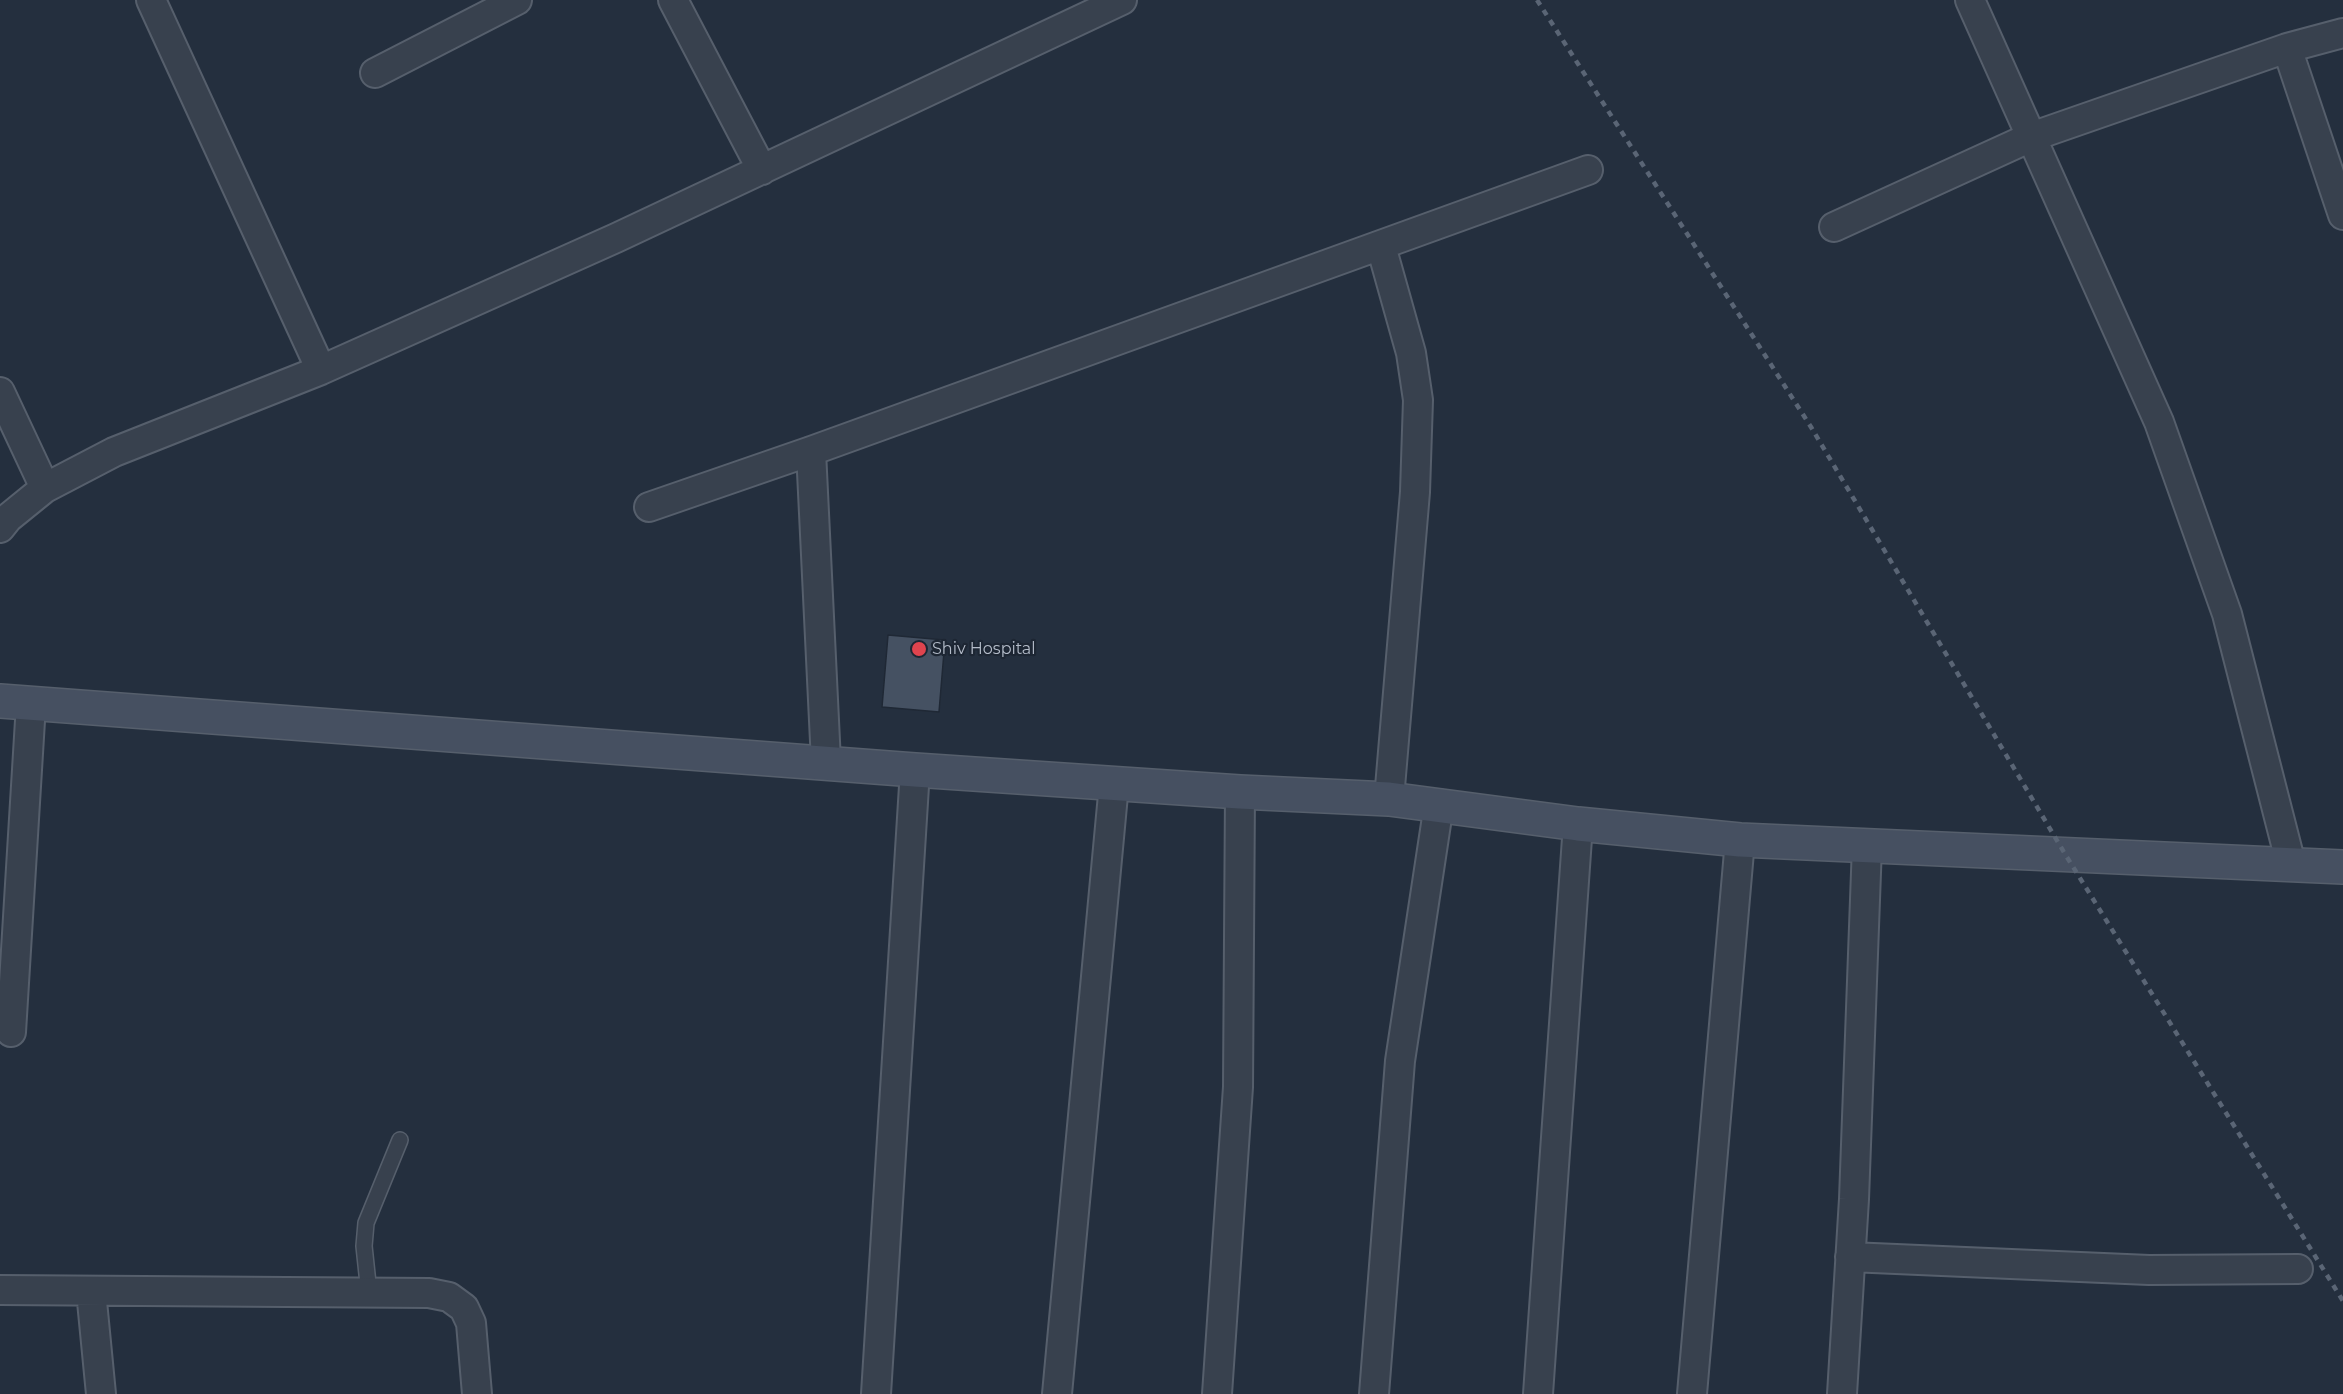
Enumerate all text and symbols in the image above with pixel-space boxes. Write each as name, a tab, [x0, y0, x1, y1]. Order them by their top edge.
place label: Shiv Hospital	[932, 639, 1036, 659]
marker: Shiv Hospital	[910, 640, 928, 658]

